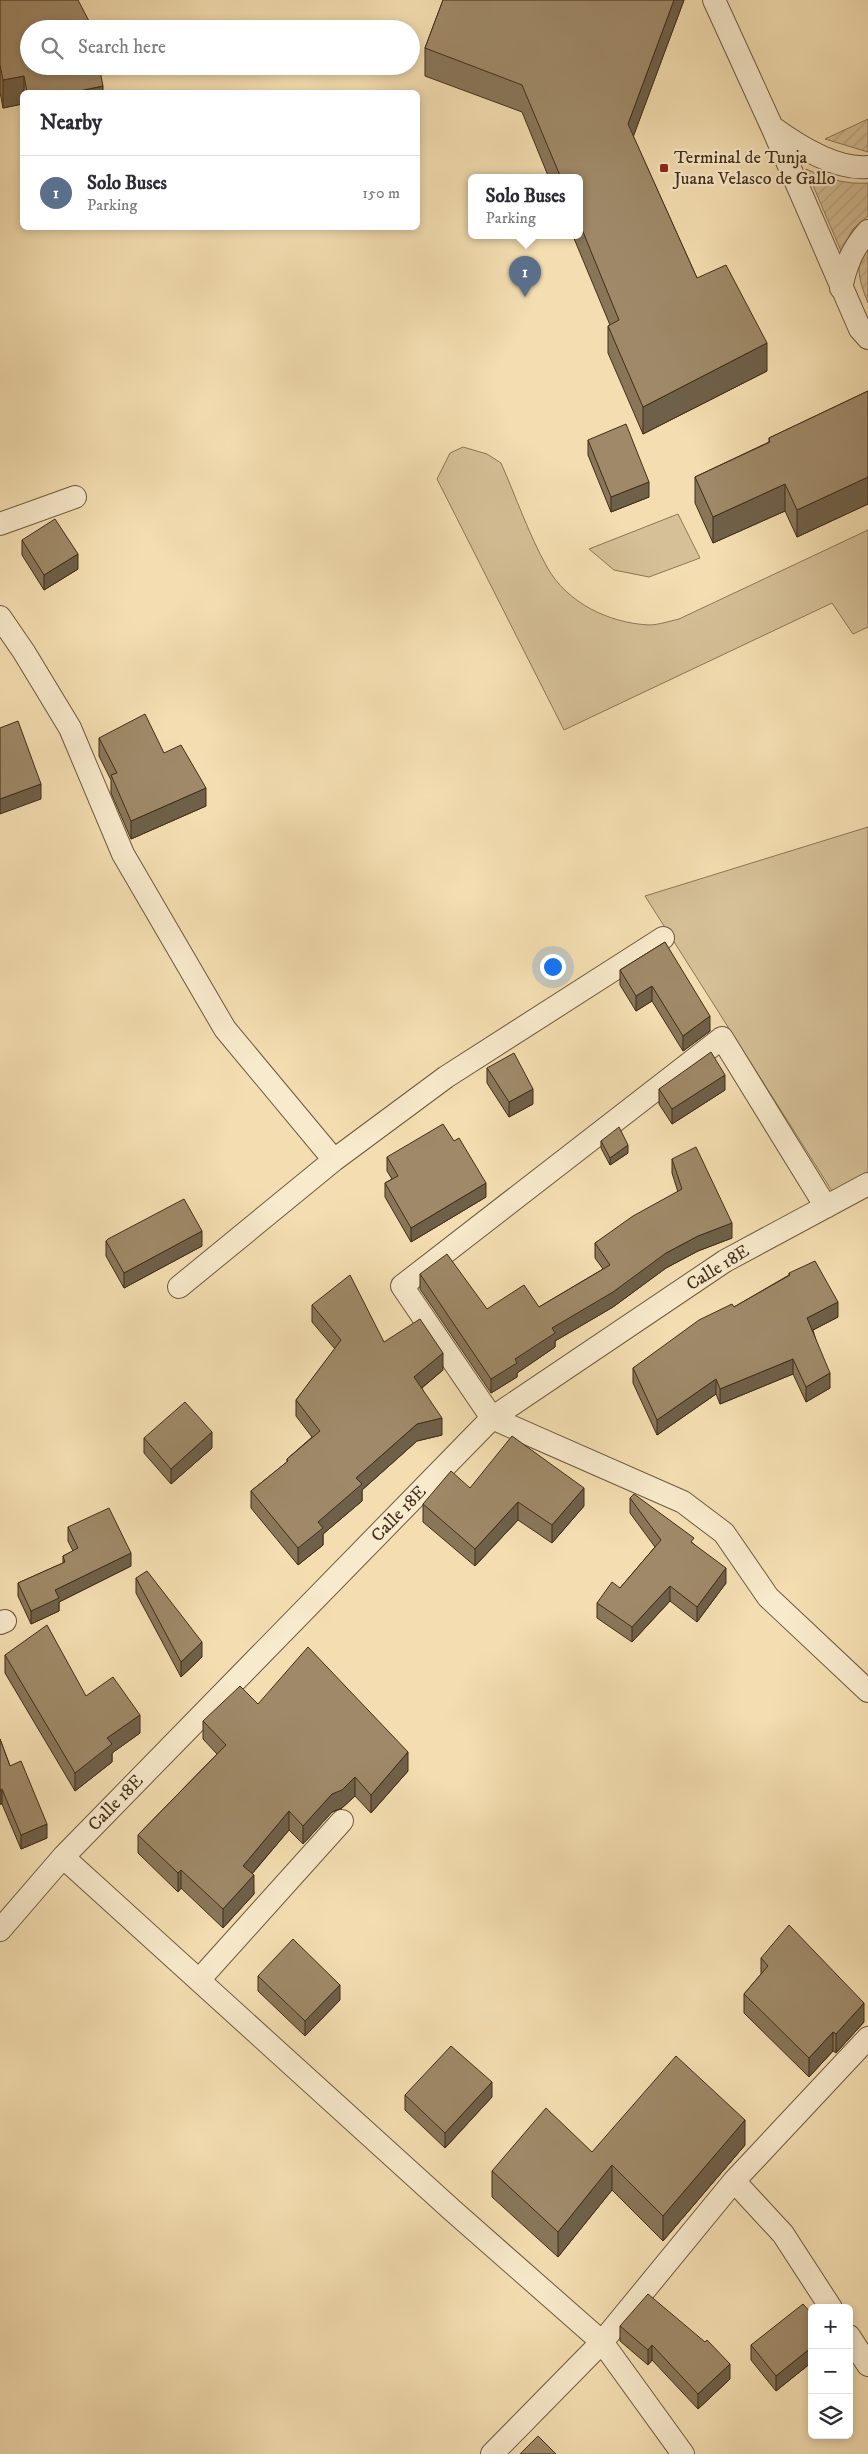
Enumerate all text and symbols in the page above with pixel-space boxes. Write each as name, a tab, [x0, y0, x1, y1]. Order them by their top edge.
search box	[20, 20, 420, 75]
icon: search	[38, 34, 66, 62]
text: Search here	[78, 36, 166, 59]
text: Nearby	[40, 110, 102, 136]
place label: Terminal de Tunja Juana Velasco de Gallo	[672, 147, 836, 190]
marker: Terminal de Tunja Juana Velasco de Gallo	[658, 162, 670, 174]
text: Solo Buses	[87, 172, 167, 195]
popup	[468, 174, 583, 239]
text: 1	[53, 183, 59, 203]
text: 150 m	[362, 183, 400, 203]
text: Solo Buses	[486, 185, 565, 208]
text: Parking	[87, 195, 137, 215]
text: Parking	[486, 208, 536, 228]
pin: 1	[509, 256, 541, 297]
your location	[540, 954, 566, 980]
street label: Calle 18E	[682, 1240, 754, 1296]
street label: Calle 18E	[367, 1481, 431, 1547]
street label: Calle 18E	[84, 1770, 148, 1836]
map controls	[808, 2304, 853, 2439]
button: +	[808, 2304, 853, 2349]
button: −	[808, 2349, 853, 2394]
button: layers	[808, 2394, 853, 2439]

